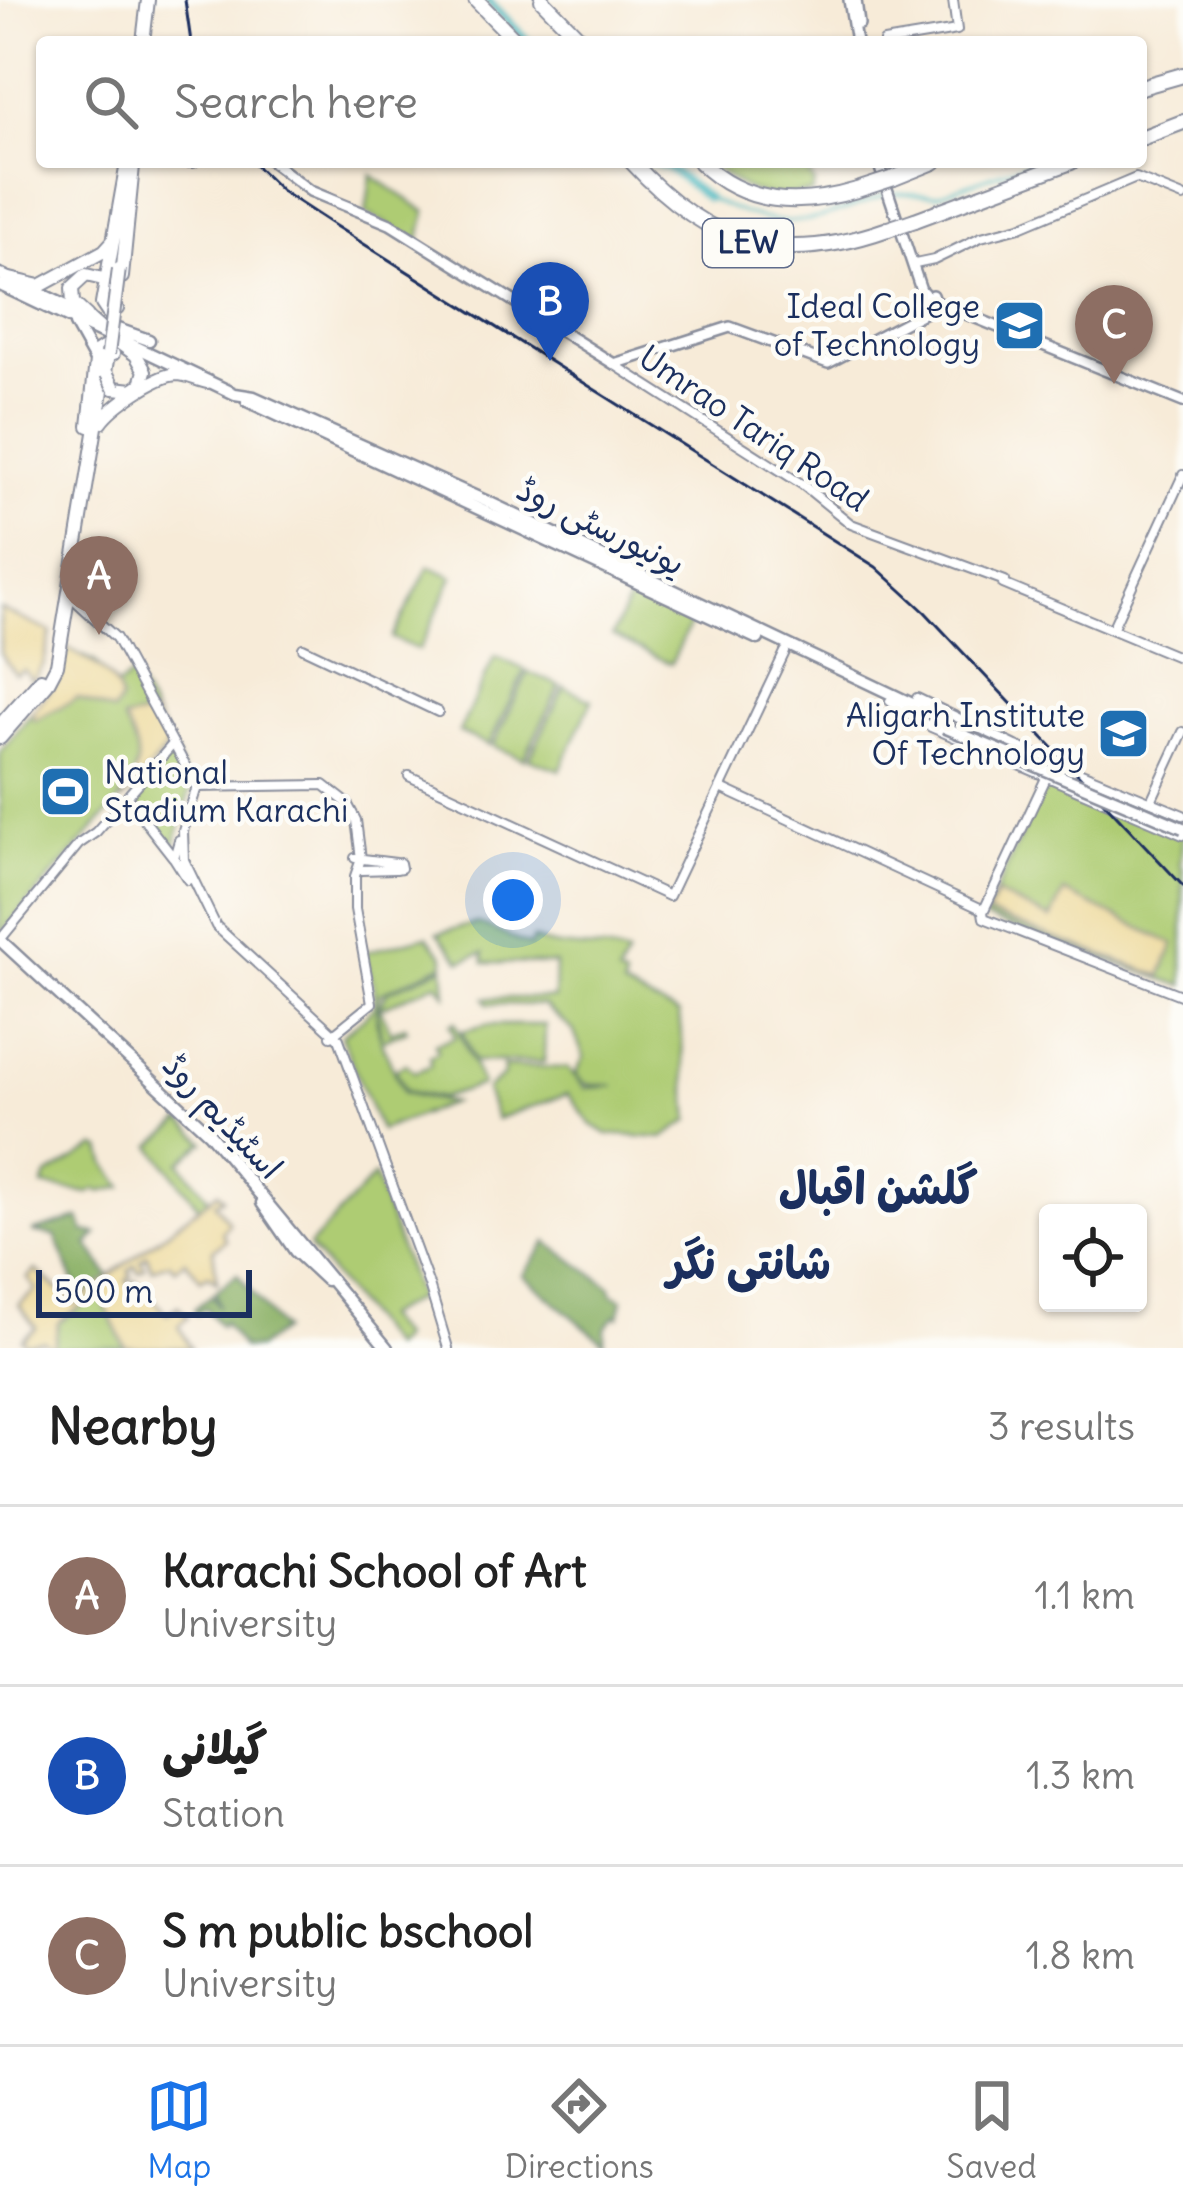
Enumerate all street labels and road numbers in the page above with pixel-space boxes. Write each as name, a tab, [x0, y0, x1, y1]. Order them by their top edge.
road number: LEW	[703, 219, 793, 267]
street label: Umrao Tariq Road	[631, 336, 877, 520]
street label: یونیورسٹی روڈ	[510, 467, 692, 586]
street label: اسٹیڈیم روڈ	[150, 1044, 292, 1191]

